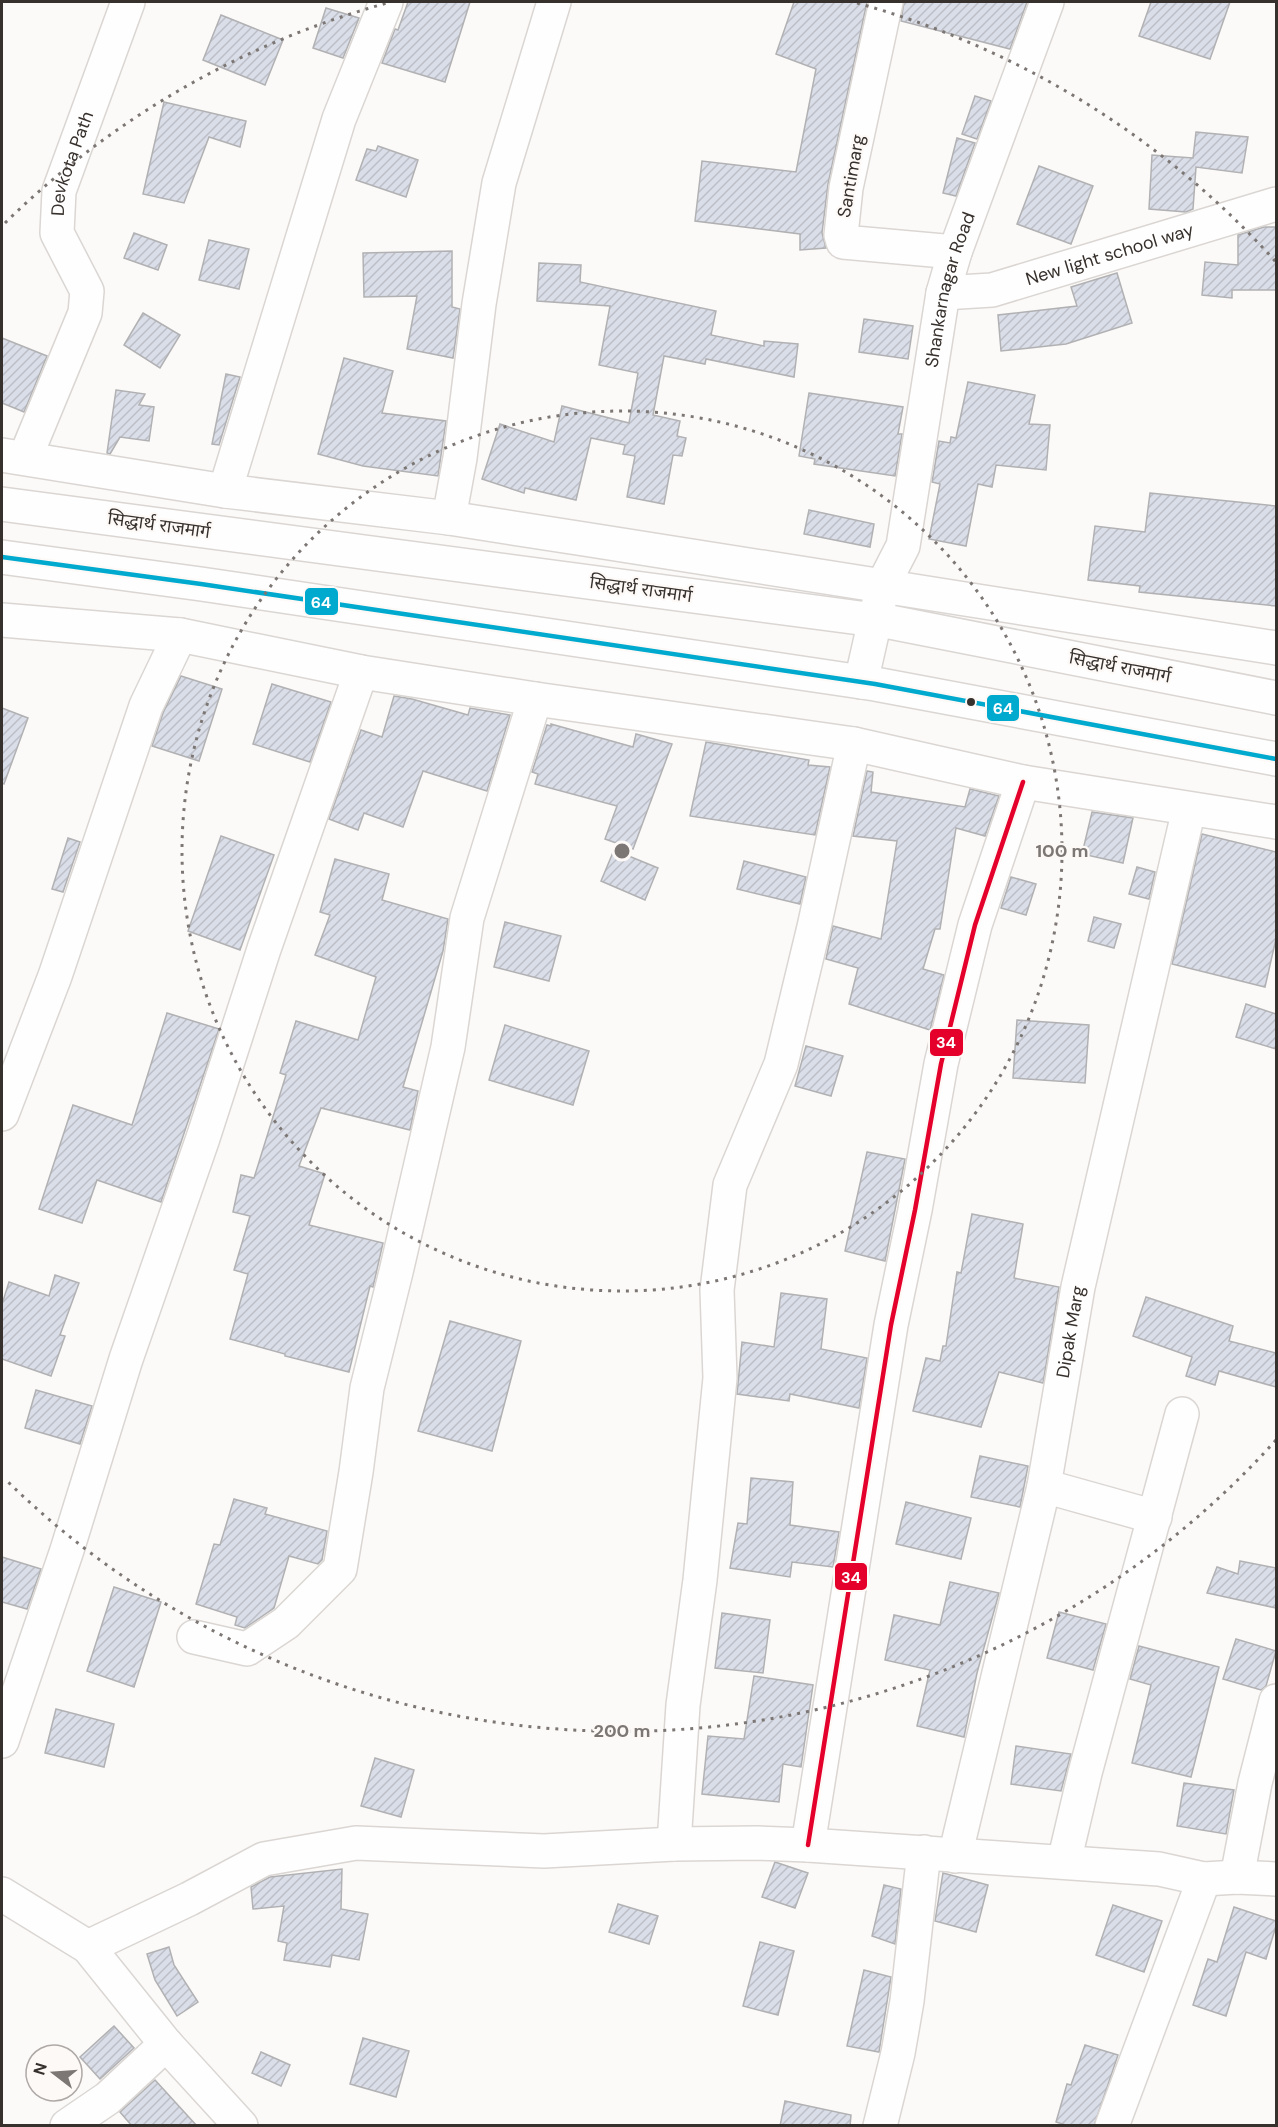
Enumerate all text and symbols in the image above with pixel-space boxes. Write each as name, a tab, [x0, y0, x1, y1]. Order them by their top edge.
street label: Devkota Path	[46, 108, 99, 216]
street label: Santimarg	[832, 132, 870, 220]
street label: Shankarnagar Road	[919, 209, 981, 369]
street label: New light school way	[1023, 218, 1197, 291]
street label: सिद्धार्थ राजमार्ग	[106, 506, 213, 544]
street label: सिद्धार्थ राजमार्ग	[588, 570, 695, 608]
line badge: 64	[304, 587, 339, 616]
text: 64	[311, 592, 331, 613]
street label: सिद्धार्थ राजमार्ग	[1067, 645, 1174, 689]
line badge: 64	[986, 694, 1020, 722]
unlabelled marker	[965, 696, 977, 708]
text: 64	[993, 698, 1013, 719]
text: 100 m	[1035, 839, 1089, 863]
centre of rings	[612, 841, 632, 861]
line badge: 34	[929, 1028, 964, 1057]
text: 34	[936, 1032, 956, 1053]
street label: Dipak Marg	[1051, 1284, 1090, 1380]
line badge: 34	[834, 1562, 868, 1591]
text: 34	[841, 1567, 861, 1588]
text: 200 m	[594, 1719, 650, 1743]
north arrow	[24, 2043, 84, 2103]
text: N	[28, 2060, 52, 2077]

